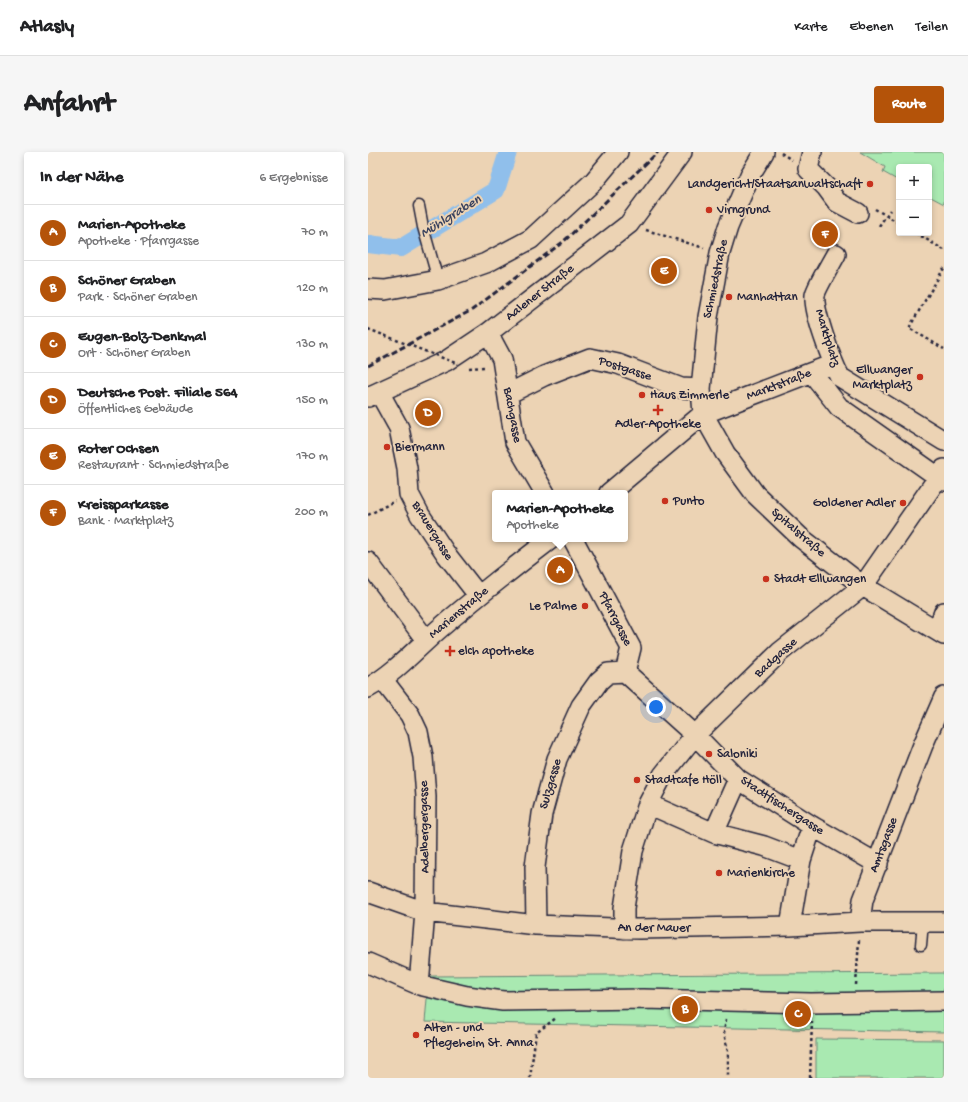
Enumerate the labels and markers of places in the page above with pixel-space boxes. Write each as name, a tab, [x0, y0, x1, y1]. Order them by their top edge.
place label: Landgericht/Staatsanwaltschaft	[687, 177, 864, 192]
marker: Landgericht/Staatsanwaltschaft	[865, 179, 875, 189]
place label: Virngrund	[716, 203, 771, 218]
marker: Virngrund	[704, 205, 714, 215]
pin: F	[812, 219, 838, 249]
pin: E	[651, 256, 677, 286]
place label: Manhattan	[737, 290, 798, 305]
marker: Manhattan	[724, 292, 734, 302]
place label: Ellwanger Marktplatz	[853, 363, 913, 393]
marker: Ellwanger Marktplatz	[915, 372, 925, 382]
place label: Haus Zimmerle	[650, 388, 729, 403]
marker: Haus Zimmerle	[637, 390, 647, 400]
pin: D	[415, 398, 441, 428]
marker: Adler-Apotheke	[653, 405, 663, 415]
place label: Adler-Apotheke	[615, 417, 701, 432]
place label: Biermann	[394, 440, 445, 455]
marker: Biermann	[382, 442, 392, 452]
place label: Punto	[672, 494, 705, 509]
marker: Punto	[660, 496, 670, 506]
place label: Goldener Adler	[813, 496, 896, 511]
marker: Goldener Adler	[898, 498, 908, 508]
pin: A	[547, 555, 573, 585]
place label: Stadt Ellwangen	[774, 572, 867, 587]
marker: Stadt Ellwangen	[761, 574, 771, 584]
place label: Le Palme	[529, 599, 577, 614]
marker: Le Palme	[580, 601, 590, 611]
place label: elch apotheke	[458, 644, 534, 659]
marker: elch apotheke	[445, 646, 455, 656]
place label: Saloniki	[717, 747, 758, 762]
marker: Saloniki	[704, 749, 714, 759]
place label: Stadtcafe Höll	[645, 773, 722, 788]
marker: Stadtcafe Höll	[632, 775, 642, 785]
place label: Marienkirche	[727, 866, 795, 881]
marker: Marienkirche	[714, 868, 724, 878]
pin: B	[672, 994, 698, 1024]
pin: C	[785, 999, 811, 1029]
place label: Alten - und Pflegeheim St. Anna	[423, 1021, 534, 1051]
marker: Alten - und Pflegeheim St. Anna	[411, 1030, 421, 1040]

